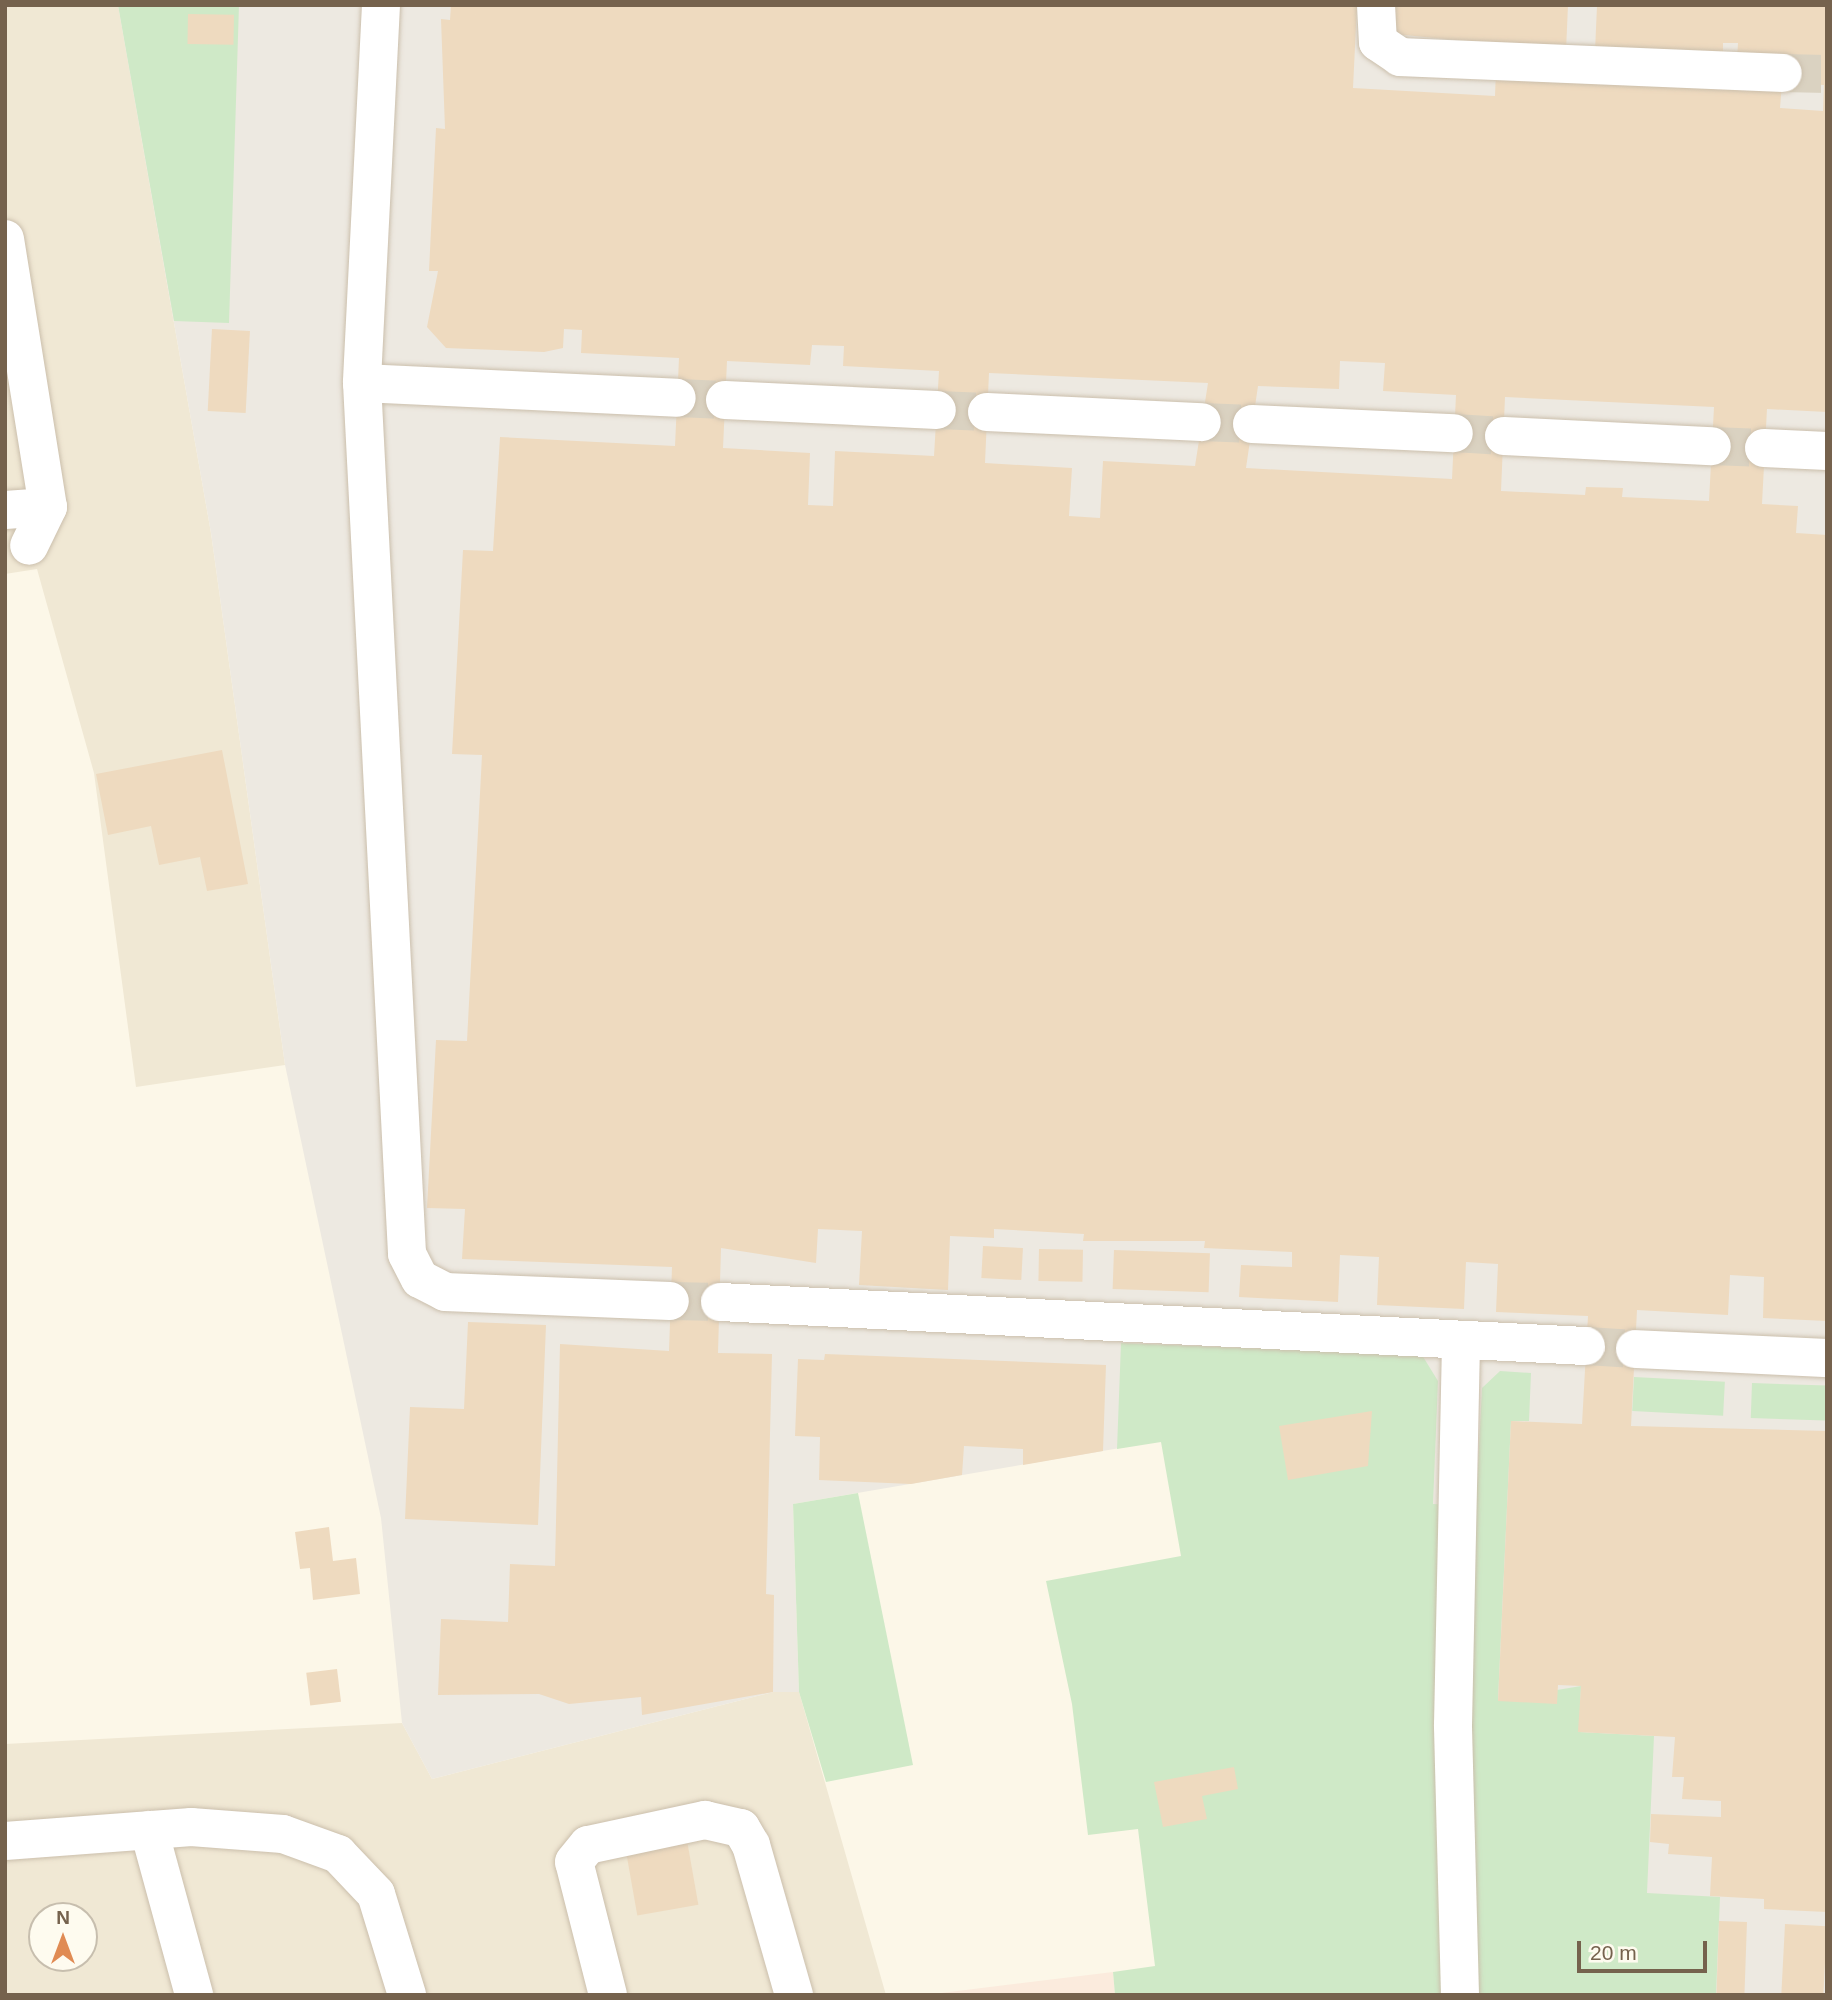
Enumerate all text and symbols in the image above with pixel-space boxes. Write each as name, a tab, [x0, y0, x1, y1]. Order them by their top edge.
north arrow	[28, 1902, 98, 1972]
text: N	[56, 1907, 70, 1928]
scale bar	[1580, 1926, 1710, 1970]
text: 20 m	[1590, 1941, 1637, 1964]

